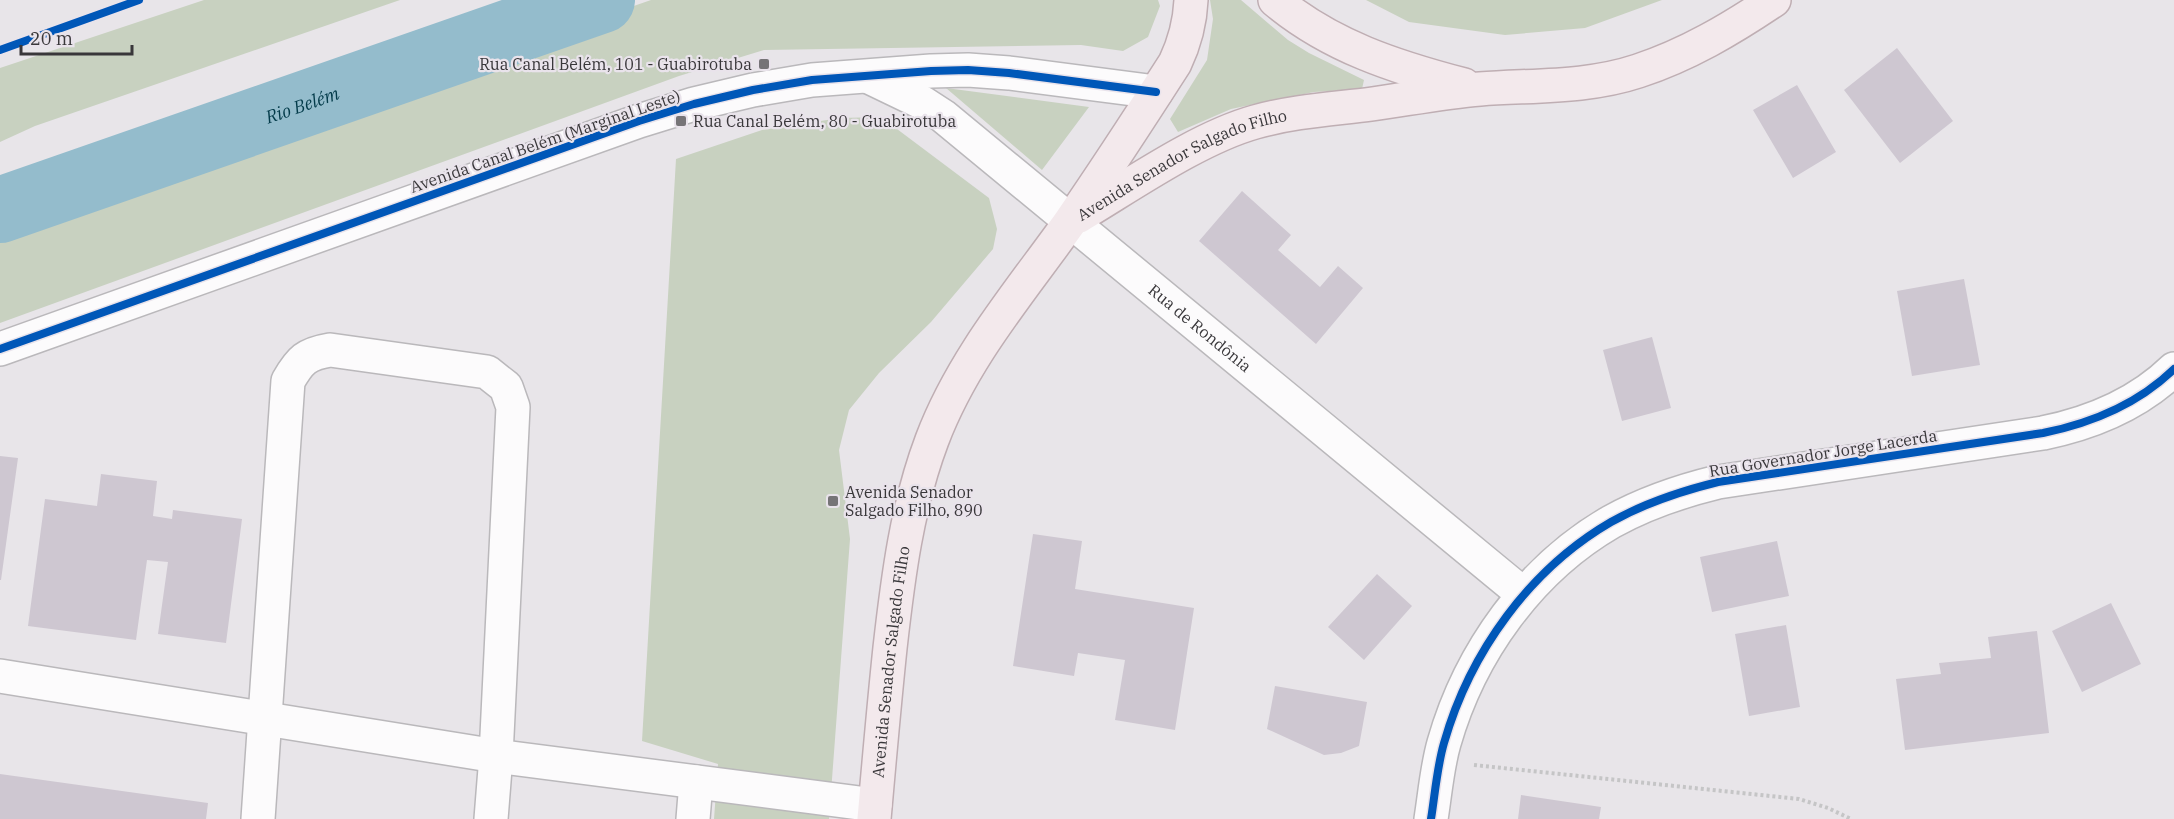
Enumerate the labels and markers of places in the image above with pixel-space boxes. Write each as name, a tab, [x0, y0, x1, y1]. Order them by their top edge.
place label: Rua Canal Belém, 101 - Guabirotuba	[479, 54, 752, 74]
marker: Rua Canal Belém, 101 - Guabirotuba	[757, 57, 771, 71]
place label: Rua Canal Belém, 80 - Guabirotuba	[693, 111, 956, 131]
marker: Rua Canal Belém, 80 - Guabirotuba	[674, 114, 688, 128]
place label: Avenida Senador Salgado Filho, 890	[845, 482, 983, 520]
marker: Avenida Senador Salgado Filho, 890	[826, 494, 840, 508]

